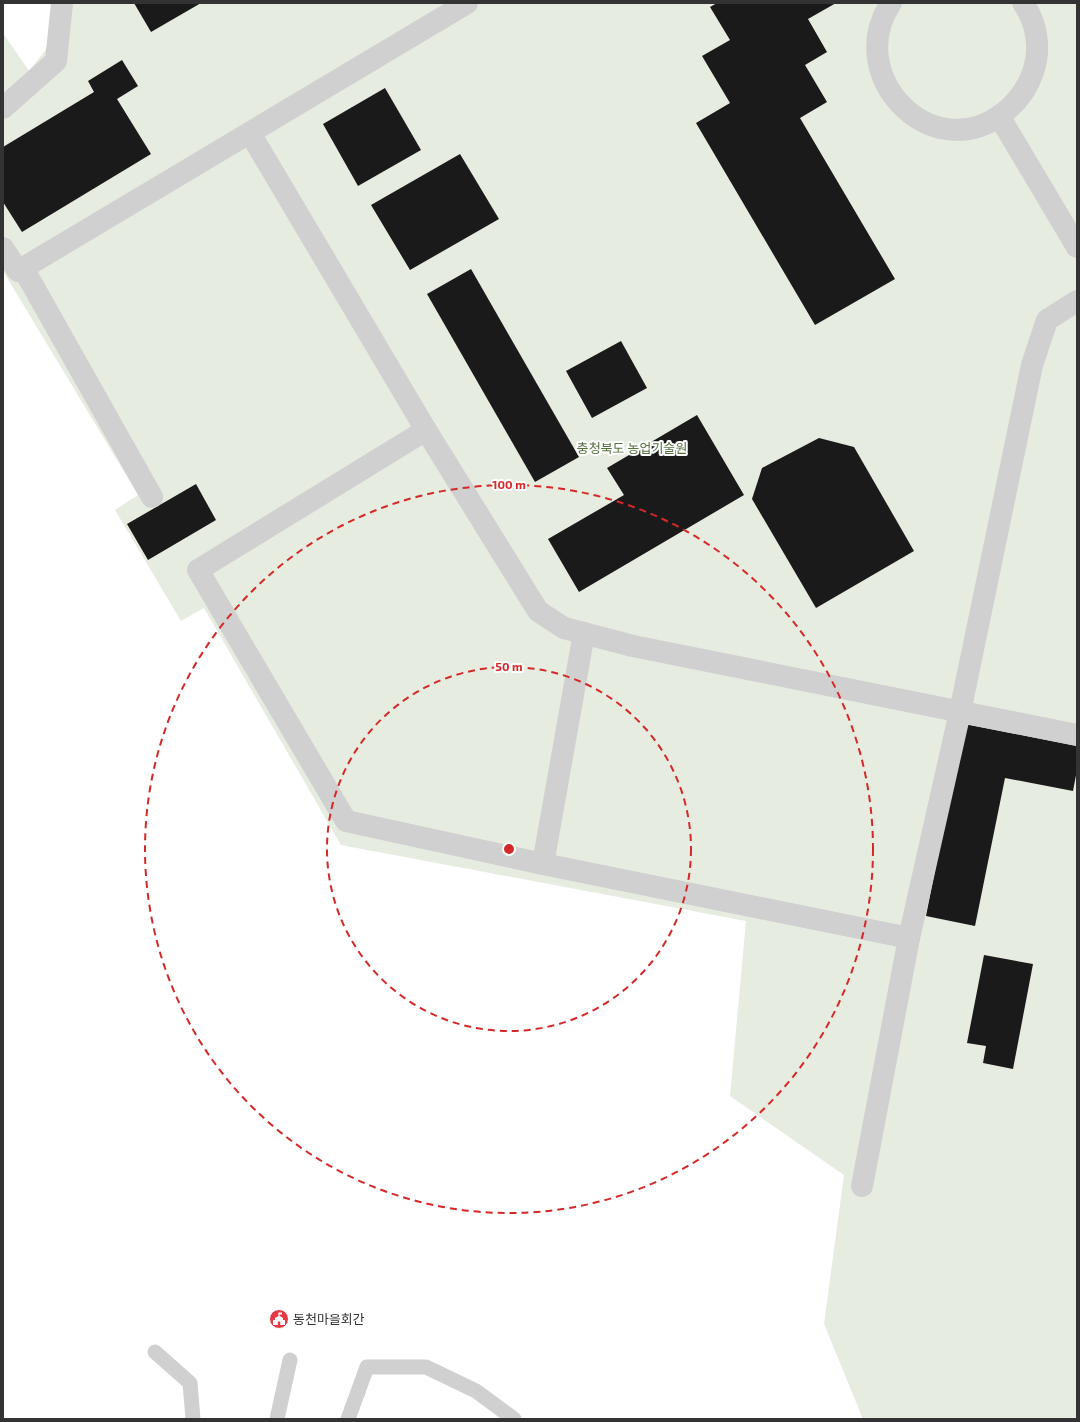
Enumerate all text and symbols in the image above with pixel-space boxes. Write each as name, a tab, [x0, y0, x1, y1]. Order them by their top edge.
park label: 충청북도 농업기술원	[577, 440, 687, 456]
text: 100 m	[492, 477, 526, 491]
text: 50 m	[495, 659, 523, 673]
centre of rings	[502, 842, 516, 856]
public building icon: 동천마을회간	[268, 1308, 290, 1330]
place label: 동천마을회간	[293, 1311, 365, 1327]

